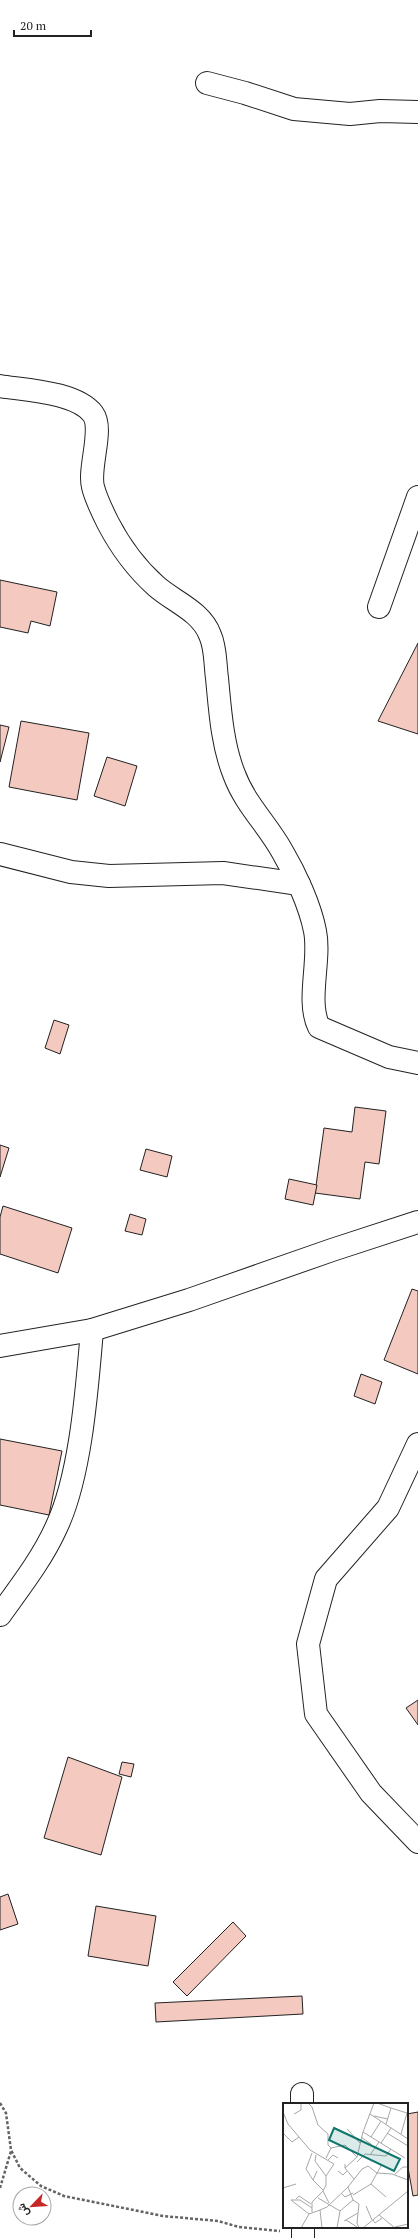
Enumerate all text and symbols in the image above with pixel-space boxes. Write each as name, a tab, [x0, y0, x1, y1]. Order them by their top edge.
scale bar	[14, 12, 91, 38]
text: 20 m	[20, 18, 47, 33]
inset map	[283, 2103, 408, 2228]
north arrow	[12, 2186, 52, 2226]
text: ش	[14, 2201, 32, 2219]

